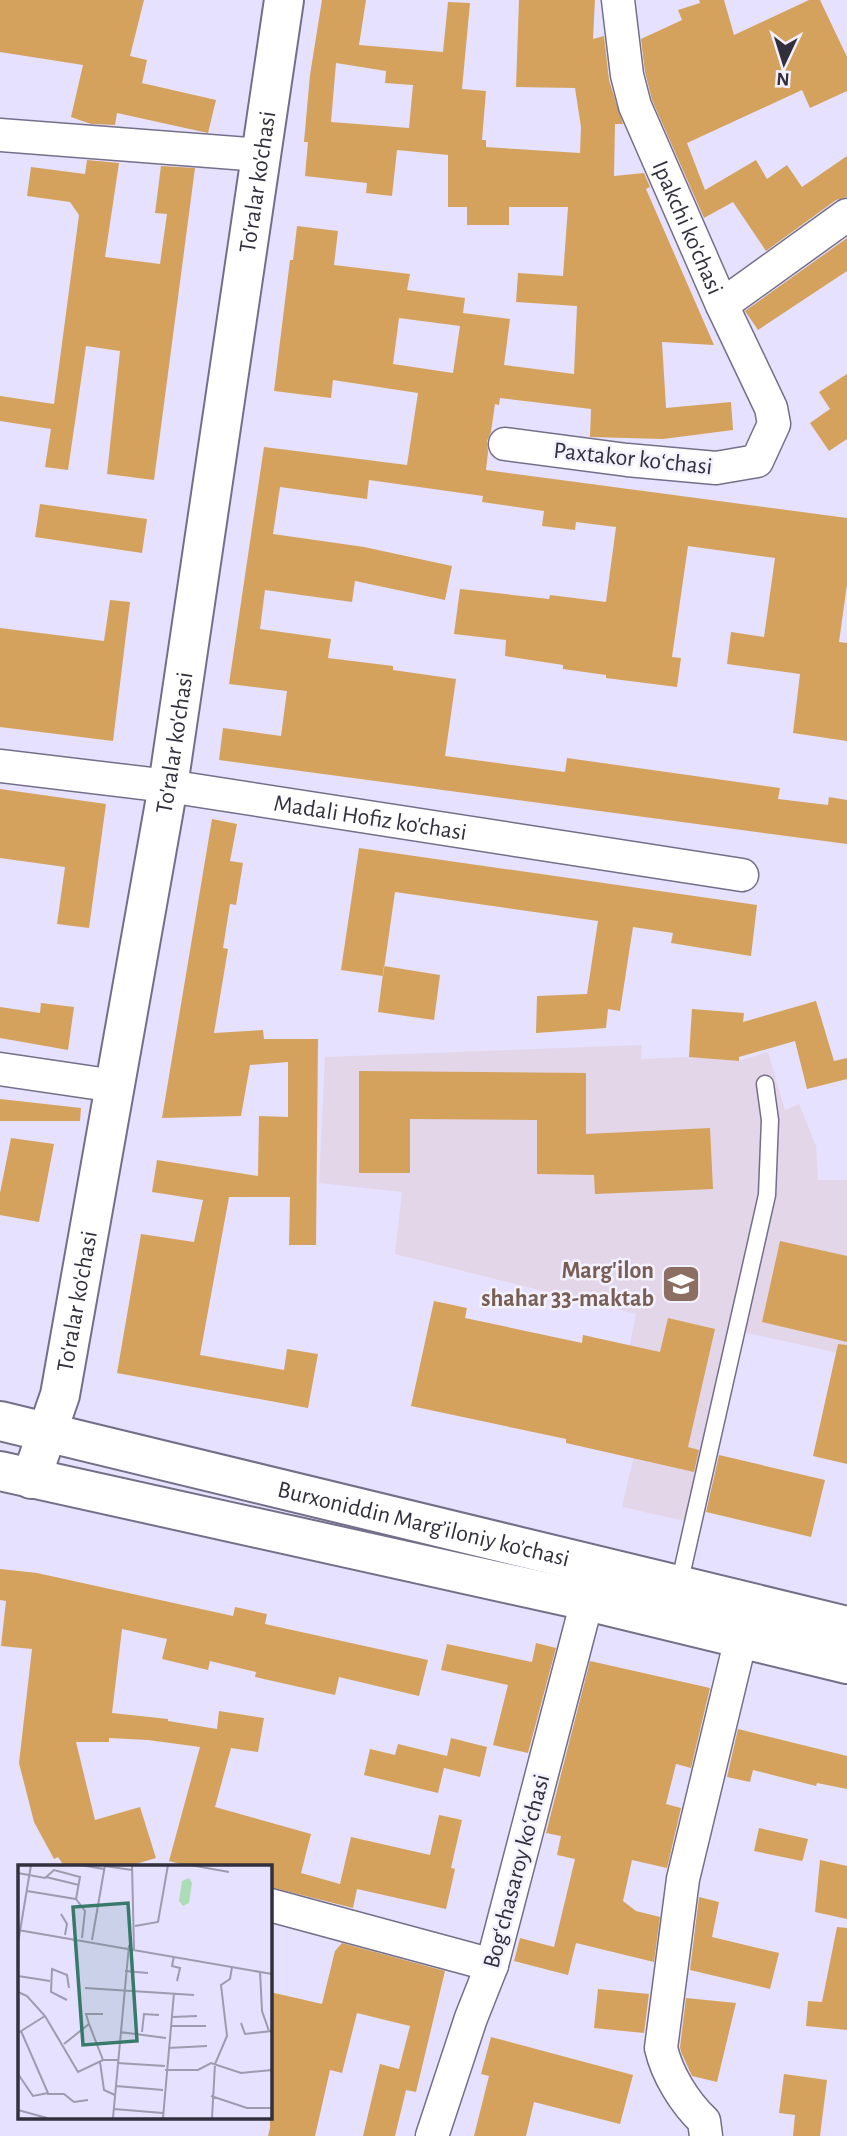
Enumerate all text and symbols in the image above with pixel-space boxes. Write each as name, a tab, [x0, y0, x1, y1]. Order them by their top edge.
north arrow	[749, 28, 819, 98]
text: N	[776, 69, 790, 88]
street label: To'ralar ko'chasi	[236, 110, 280, 255]
street label: Ipakchi ko'chasi	[647, 157, 727, 298]
street label: Paxtakor koʻchasi	[552, 439, 714, 479]
street label: To'ralar ko'chasi	[152, 670, 198, 816]
street label: Madali Hofiz ko'chasi	[272, 792, 469, 845]
street label: To'ralar ko'chasi	[53, 1229, 102, 1374]
place label: Marg'ilon shahar 33-maktab	[481, 1259, 654, 1311]
school or university icon: Marg'ilon shahar 33-maktab	[660, 1263, 702, 1305]
street label: Burxoniddin Marg’iloniy ko’chasi	[275, 1478, 572, 1571]
street label: Bogʻchasaroy koʻchasi	[480, 1772, 554, 1971]
inset map	[18, 1865, 271, 2118]

